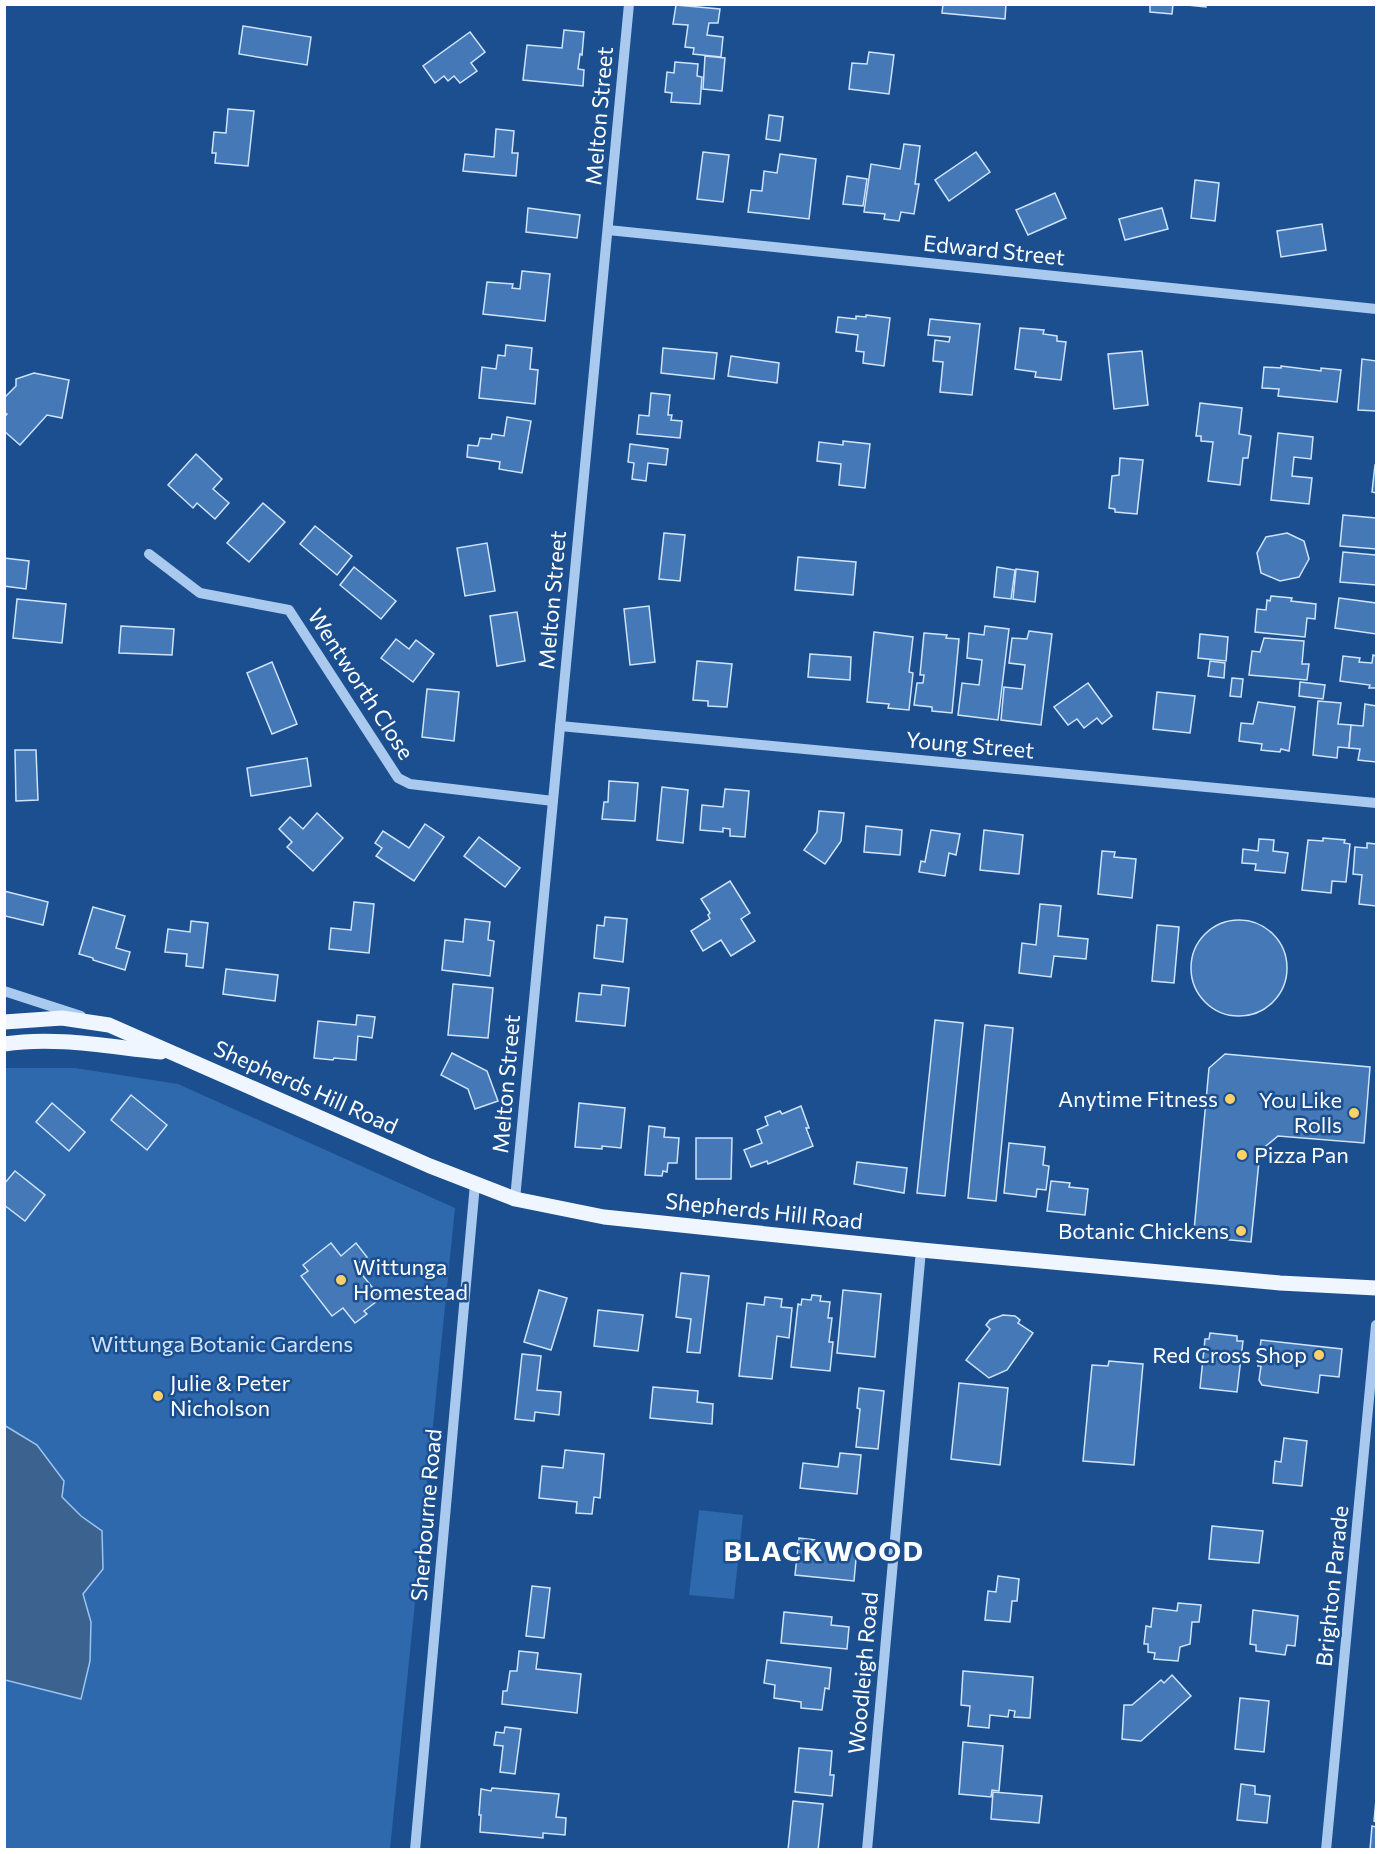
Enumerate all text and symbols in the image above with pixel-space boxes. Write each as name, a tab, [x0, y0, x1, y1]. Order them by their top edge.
street label: Melton Street	[579, 45, 618, 186]
street label: Edward Street	[922, 229, 1066, 270]
street label: Melton Street	[532, 529, 571, 670]
street label: Wentworth Close	[303, 603, 420, 764]
street label: Young Street	[905, 725, 1035, 764]
street label: Melton Street	[486, 1013, 525, 1154]
street label: Shepherds Hill Road	[210, 1034, 402, 1139]
place label: Anytime Fitness	[1058, 1085, 1218, 1112]
place label: You Like Rolls	[1259, 1086, 1342, 1138]
marker: Anytime Fitness	[1223, 1092, 1237, 1106]
marker: You Like Rolls	[1347, 1106, 1361, 1120]
place label: Pizza Pan	[1254, 1141, 1349, 1168]
marker: Pizza Pan	[1235, 1148, 1249, 1162]
street label: Shepherds Hill Road	[664, 1187, 864, 1234]
place label: Botanic Chickens	[1058, 1217, 1229, 1244]
marker: Botanic Chickens	[1234, 1224, 1248, 1238]
place label: Wittunga Homestead	[353, 1253, 468, 1305]
marker: Wittunga Homestead	[334, 1273, 348, 1287]
park label: Wittunga Botanic Gardens	[91, 1330, 353, 1357]
place label: Red Cross Shop	[1152, 1341, 1307, 1368]
marker: Red Cross Shop	[1312, 1348, 1326, 1362]
place label: Julie & Peter Nicholson	[170, 1369, 290, 1421]
marker: Julie & Peter Nicholson	[151, 1389, 165, 1403]
street label: Sherbourne Road	[405, 1428, 446, 1602]
street label: Brighton Parade	[1310, 1504, 1353, 1668]
district label: BLACKWOOD	[723, 1533, 925, 1567]
street label: Woodleigh Road	[842, 1591, 883, 1755]

